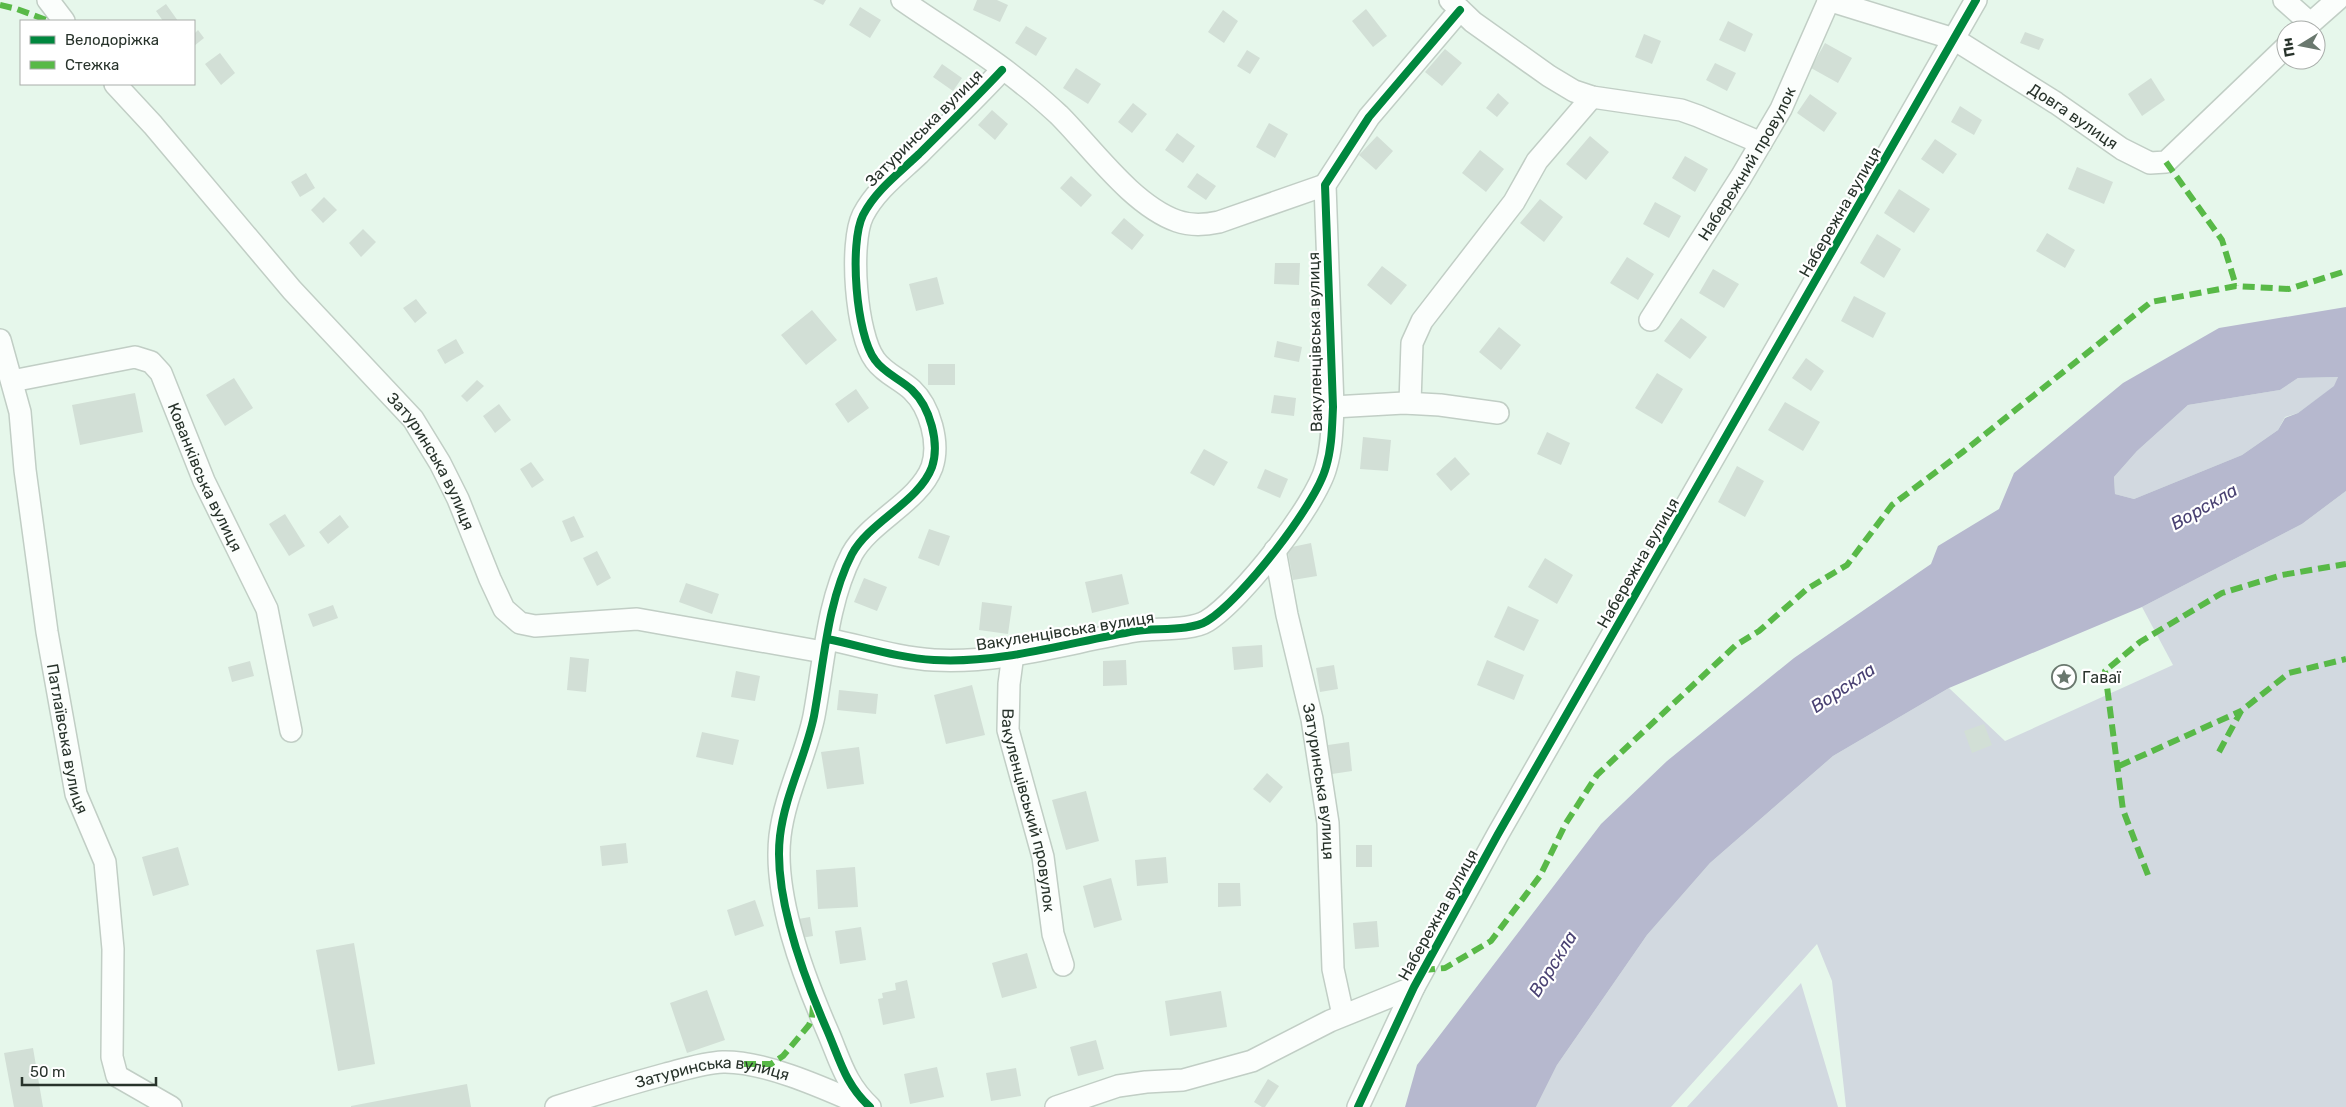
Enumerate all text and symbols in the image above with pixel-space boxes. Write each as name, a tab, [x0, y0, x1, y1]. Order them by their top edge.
legend	[20, 20, 195, 85]
north arrow	[2276, 20, 2326, 70]
text: Велодоріжка	[65, 31, 159, 49]
text: Пн	[2279, 36, 2299, 58]
text: Стежка	[65, 56, 119, 74]
street label: Затуринська вулиця	[861, 65, 987, 191]
street label: Довга вулиця	[2025, 79, 2122, 153]
street label: Набережний провулок	[1694, 83, 1799, 244]
street label: Набережна вулиця	[1795, 144, 1885, 280]
street label: Вакуленцівська вулиця	[1304, 252, 1326, 432]
street label: Затуринська вулиця	[383, 388, 479, 533]
street label: Кованківська вулиця	[164, 400, 247, 555]
water label: Ворскла	[2167, 479, 2242, 535]
street label: Набережна вулиця	[1593, 495, 1683, 631]
street label: Вакуленцівська вулиця	[975, 608, 1155, 654]
water label: Ворскла	[1806, 658, 1880, 718]
street label: Патлаївська вулиця	[43, 662, 93, 816]
place icon: Гаваї	[2051, 664, 2077, 690]
place label: Гаваї	[2082, 668, 2122, 687]
street label: Затуринська вулиця	[1299, 701, 1339, 860]
street label: Вакуленцівський провулок	[998, 708, 1060, 913]
street label: Набережна вулиця	[1394, 846, 1482, 984]
water label: Ворскла	[1524, 927, 1582, 1001]
street label: Затуринська вулиця	[633, 1052, 792, 1092]
scale bar	[22, 1054, 156, 1086]
text: 50 m	[30, 1063, 65, 1081]

